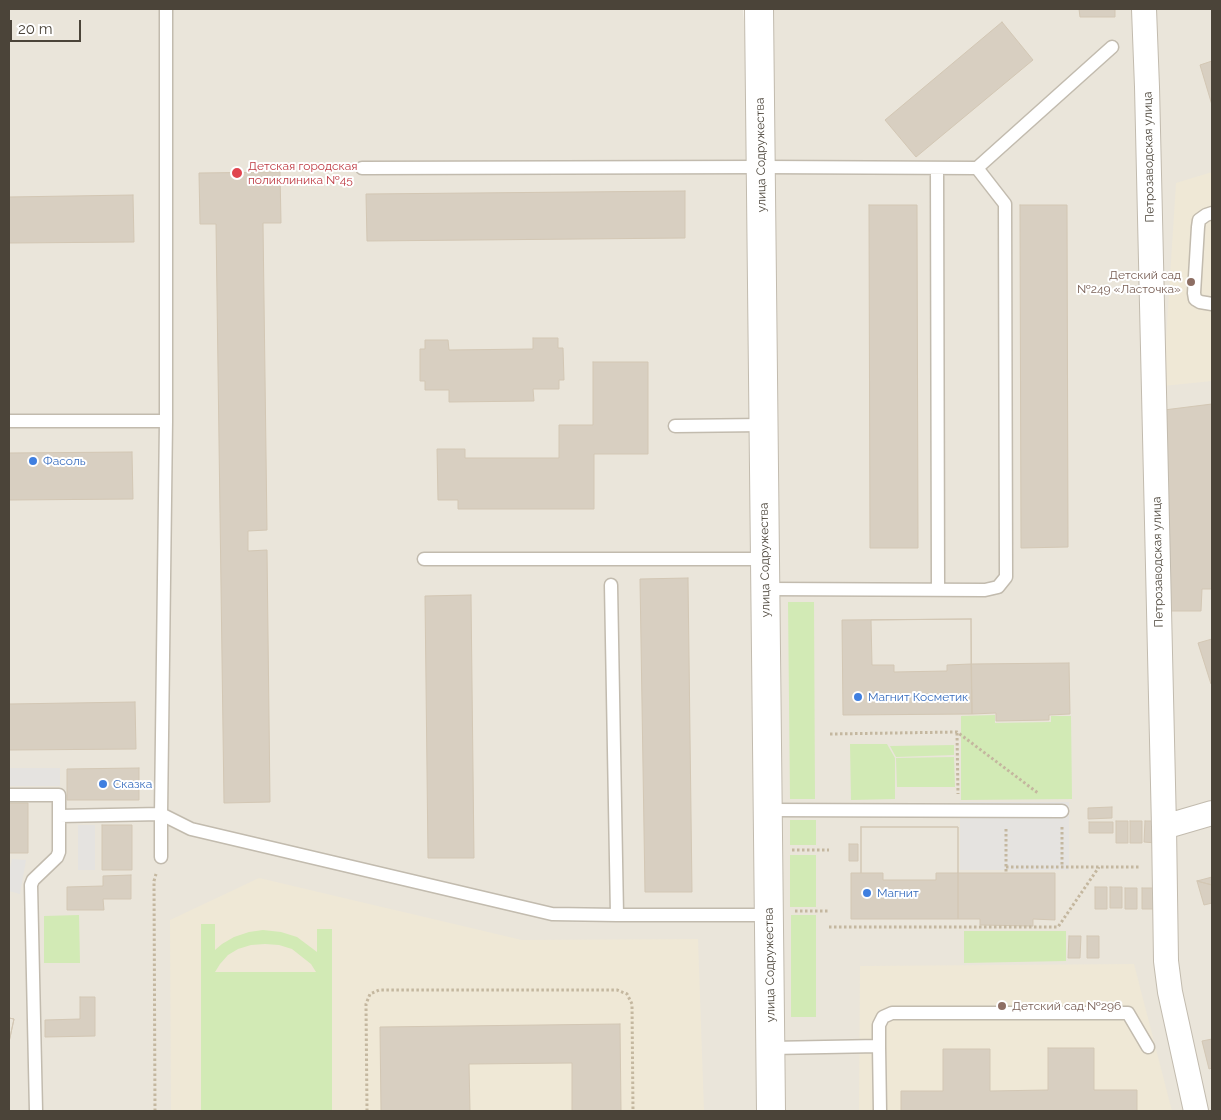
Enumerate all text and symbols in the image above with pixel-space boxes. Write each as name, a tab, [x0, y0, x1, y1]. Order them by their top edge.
scale bar	[12, 10, 84, 42]
text: 20 m	[18, 20, 53, 38]
street label: Петрозаводская улица	[1141, 91, 1157, 223]
street label: улица Содружества	[753, 97, 769, 213]
place label: Детская городская поликлиника №45	[248, 159, 357, 187]
marker: Детская городская поликлиника №45	[230, 166, 244, 180]
place label: Детский сад №249 «Ласточка»	[1077, 268, 1181, 296]
marker: Детский сад №249 «Ласточка»	[1185, 276, 1197, 288]
place label: Фасоль	[43, 454, 86, 468]
marker: Фасоль	[27, 455, 39, 467]
street label: Петрозаводская улица	[1150, 496, 1166, 628]
street label: улица Содружества	[757, 502, 773, 618]
place label: Магнит Косметик	[868, 690, 968, 704]
marker: Магнит Косметик	[852, 691, 864, 703]
place label: Сказка	[113, 777, 152, 791]
marker: Сказка	[97, 778, 109, 790]
place label: Магнит	[877, 886, 919, 900]
marker: Магнит	[861, 887, 873, 899]
street label: улица Содружества	[762, 907, 778, 1023]
place label: Детский сад №296	[1012, 999, 1121, 1013]
marker: Детский сад №296	[996, 1000, 1008, 1012]

